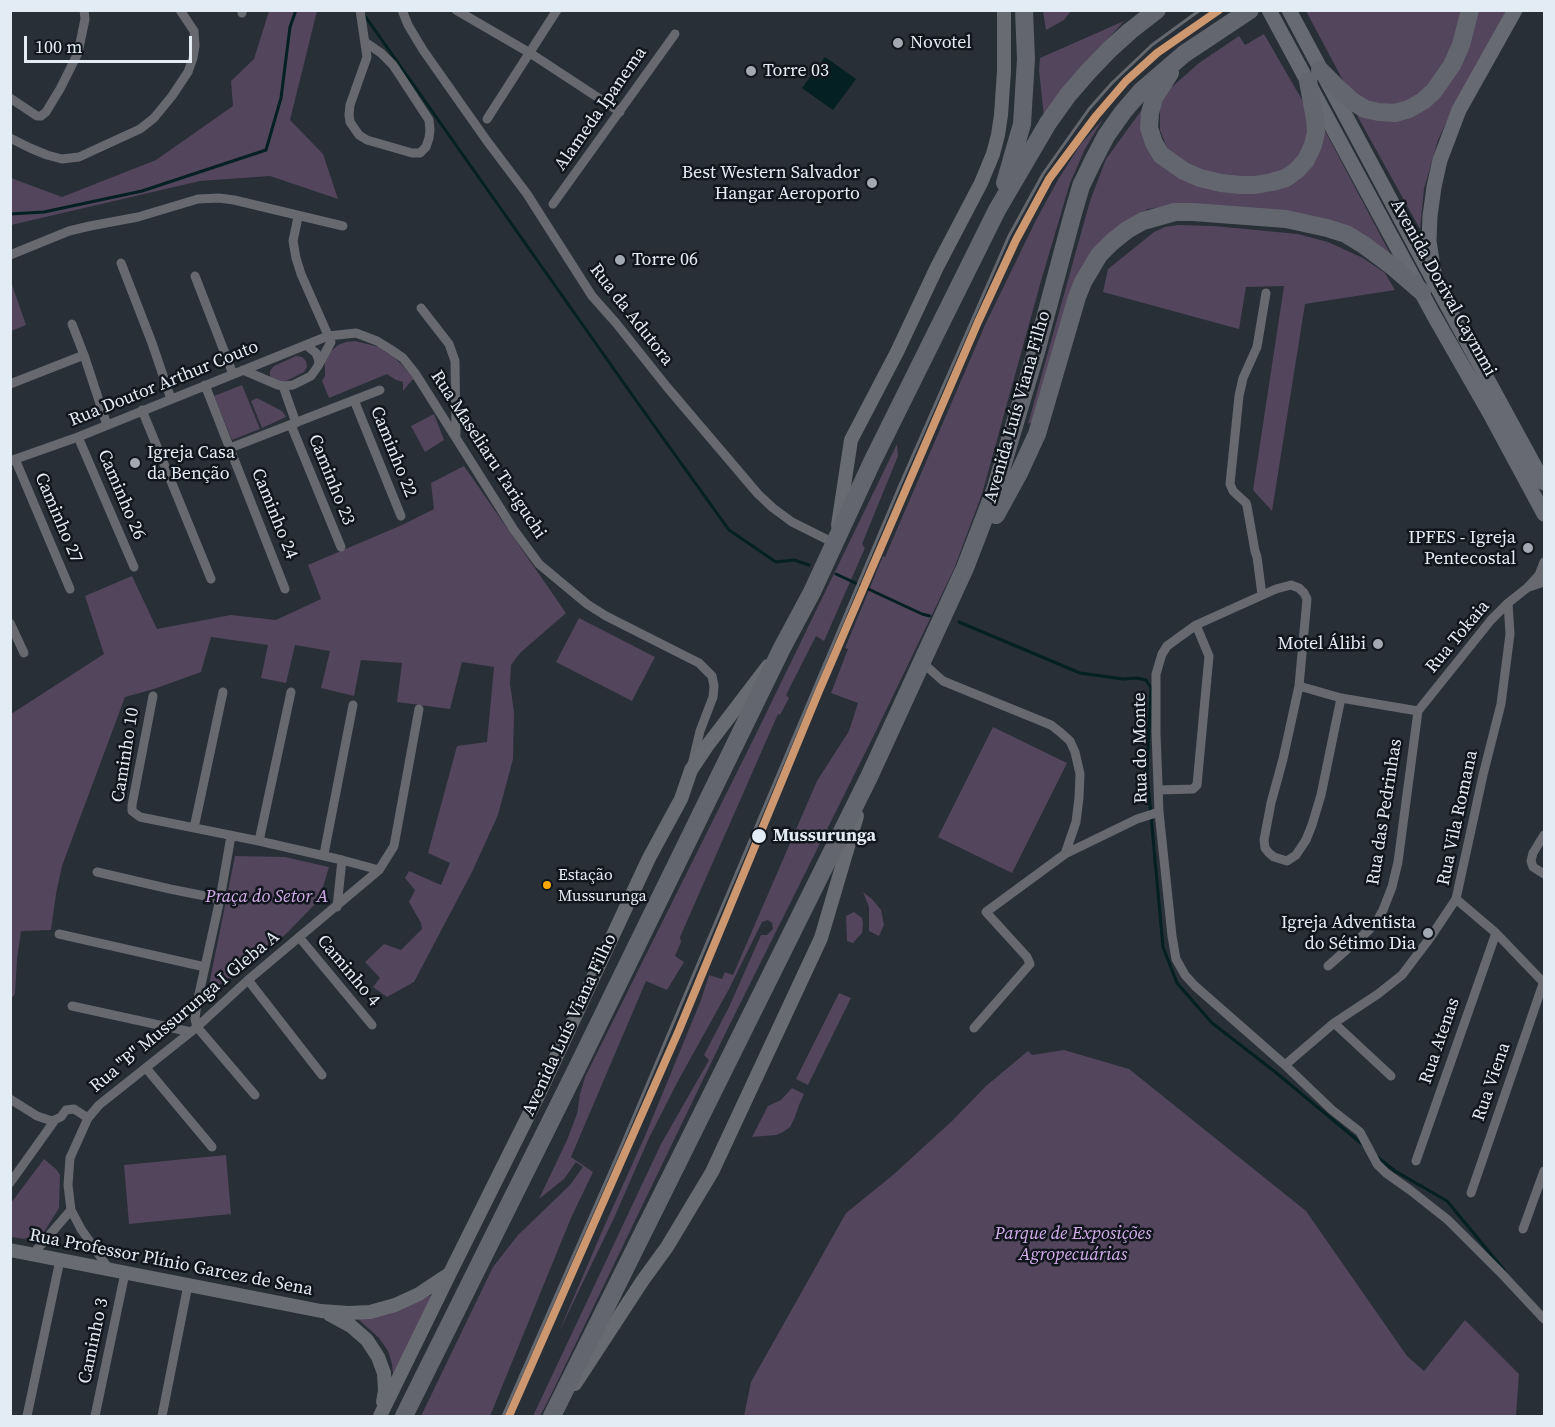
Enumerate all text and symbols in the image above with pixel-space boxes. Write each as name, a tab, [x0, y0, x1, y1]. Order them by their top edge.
scale bar	[27, 24, 195, 62]
place label: Novotel	[910, 32, 972, 54]
text: 100 m	[35, 34, 82, 59]
marker: Novotel	[891, 36, 905, 50]
street label: Alameda Ipanema	[550, 43, 652, 175]
place label: Torre 03	[763, 60, 829, 82]
marker: Torre 03	[744, 64, 758, 78]
place label: Best Western Salvador Hangar Aeroporto	[682, 162, 860, 204]
marker: Best Western Salvador Hangar Aeroporto	[865, 176, 879, 190]
street label: Avenida Dorival Caymmi	[1385, 196, 1501, 380]
place label: Torre 06	[632, 249, 698, 271]
marker: Torre 06	[613, 253, 627, 267]
street label: Rua da Adutora	[585, 260, 677, 370]
street label: Avenida Luís Viana Filho	[980, 309, 1056, 505]
street label: Rua Doutor Arthur Couto	[66, 336, 262, 432]
street label: Rua Maseliaru Tariguchi	[426, 367, 550, 543]
street label: Caminho 22	[365, 404, 421, 500]
street label: Caminho 23	[303, 432, 359, 528]
place label: Igreja Casa da Benção	[147, 442, 235, 484]
street label: Caminho 26	[92, 447, 150, 543]
marker: Igreja Casa da Benção	[128, 456, 142, 470]
street label: Caminho 24	[246, 466, 302, 562]
street label: Caminho 27	[29, 470, 87, 566]
place label: IPFES - Igreja Pentecostal	[1408, 527, 1516, 570]
marker: IPFES - Igreja Pentecostal	[1521, 541, 1535, 555]
street label: Rua Tokaia	[1421, 596, 1495, 678]
place label: Motel Álibi	[1278, 633, 1366, 655]
marker: Motel Álibi	[1371, 637, 1385, 651]
street label: Rua do Monte	[1129, 692, 1153, 804]
street label: Caminho 10	[108, 706, 144, 804]
street label: Rua das Pedrinhas	[1363, 737, 1407, 887]
street label: Rua Vila Romana	[1433, 748, 1483, 888]
place label: Mussurunga	[773, 825, 876, 847]
marker: Mussurunga	[750, 827, 768, 845]
place label: Estação Mussurunga	[558, 866, 647, 904]
marker: Estação Mussurunga	[541, 879, 553, 891]
park label: Praça do Setor A	[205, 886, 329, 908]
place label: Igreja Adventista do Sétimo Dia	[1281, 912, 1416, 954]
street label: Rua "B" Mussurunga I Gleba A	[86, 926, 284, 1098]
marker: Igreja Adventista do Sétimo Dia	[1421, 926, 1435, 940]
street label: Avenida Luís Viana Filho	[518, 930, 622, 1120]
street label: Caminho 4	[312, 931, 384, 1011]
street label: Rua Atenas	[1415, 995, 1465, 1087]
street label: Rua Viena	[1469, 1040, 1515, 1124]
park label: Parque de Exposições Agropecuárias	[995, 1223, 1151, 1266]
street label: Rua Professor Plínio Garcez de Sena	[27, 1225, 315, 1301]
street label: Caminho 3	[74, 1296, 114, 1386]

